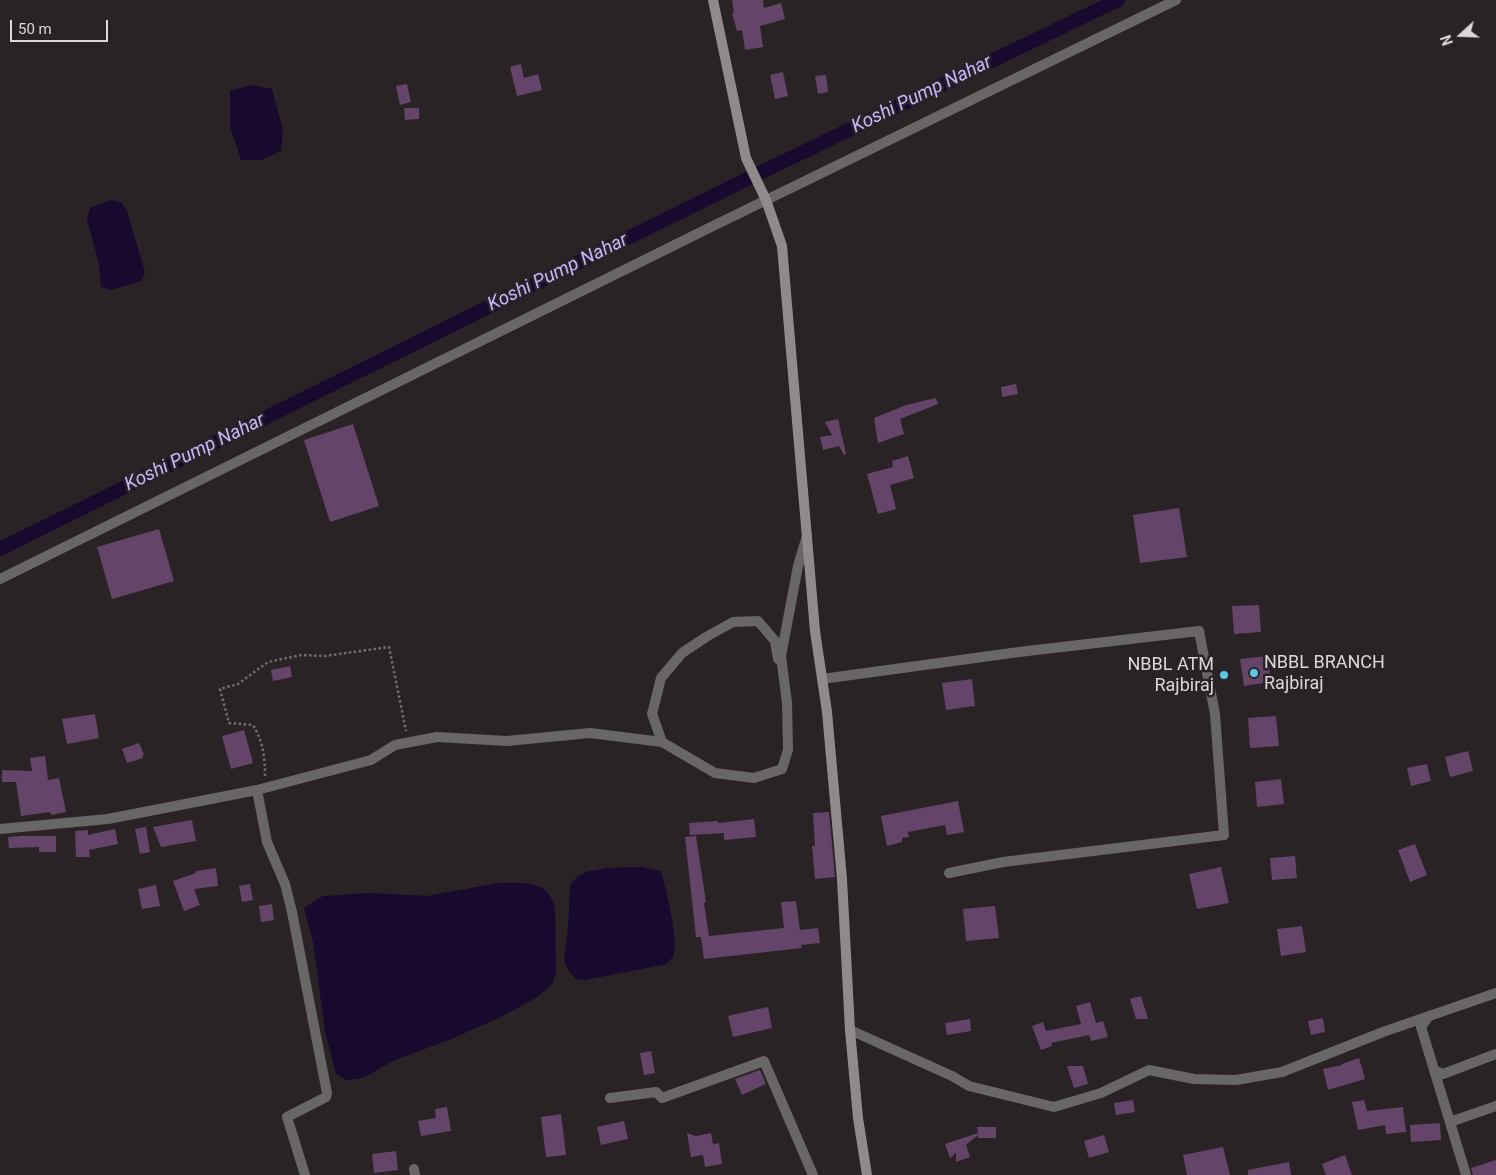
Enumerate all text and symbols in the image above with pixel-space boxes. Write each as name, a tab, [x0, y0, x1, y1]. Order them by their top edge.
scale bar	[12, 10, 110, 42]
north arrow	[1436, 10, 1486, 60]
text: 50 m	[18, 20, 52, 38]
text: N	[1438, 33, 1456, 48]
water label: Koshi Pump Nahar	[848, 51, 996, 139]
water label: Koshi Pump Nahar	[484, 229, 632, 317]
water label: Koshi Pump Nahar	[121, 409, 269, 497]
place label: NBBL BRANCH Rajbiraj	[1264, 652, 1385, 694]
place label: NBBL ATM Rajbiraj	[1128, 654, 1214, 696]
marker: NBBL BRANCH Rajbiraj	[1248, 667, 1260, 679]
marker: NBBL ATM Rajbiraj	[1218, 669, 1230, 681]

